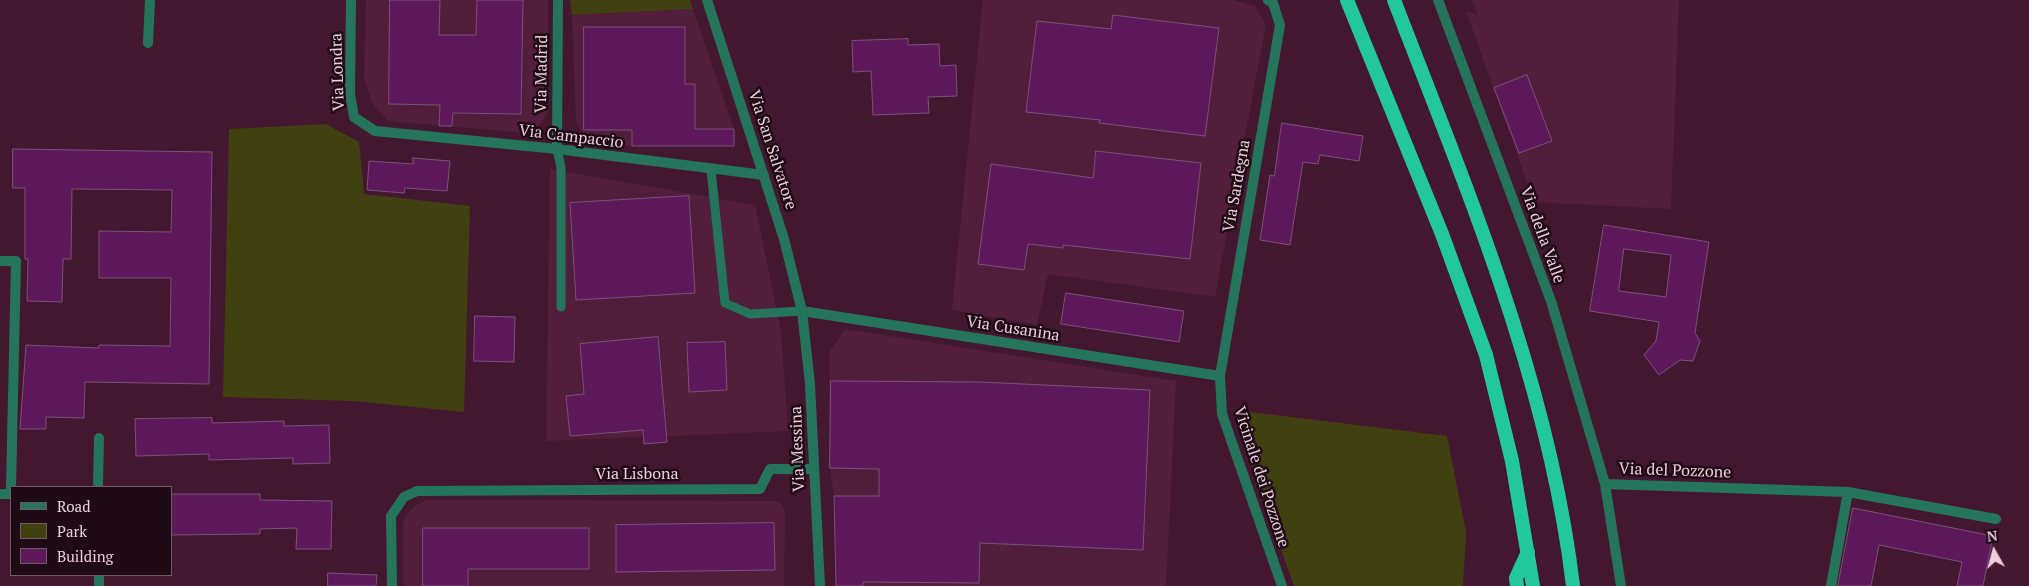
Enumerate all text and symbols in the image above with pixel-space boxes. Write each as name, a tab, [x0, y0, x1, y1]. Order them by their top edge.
street label: Via Londra	[327, 33, 349, 111]
street label: Via Madrid	[532, 35, 552, 113]
street label: Via San Salvatore	[744, 88, 800, 212]
street label: Via Campaccio	[518, 121, 624, 153]
street label: Via Sardegna	[1219, 138, 1255, 234]
street label: Via della Valle	[1516, 184, 1568, 286]
street label: Via Cusanina	[965, 312, 1061, 346]
street label: Vicinale dei Pozzone	[1229, 404, 1293, 550]
street label: Via Messina	[787, 406, 809, 492]
street label: Via del Pozzone	[1618, 459, 1732, 483]
street label: Via Lisbona	[595, 464, 679, 484]
legend	[10, 486, 172, 576]
text: Road	[57, 496, 90, 516]
text: Park	[57, 521, 87, 541]
north arrow	[1969, 526, 2019, 576]
text: N	[1986, 526, 1999, 546]
text: Building	[57, 546, 114, 566]

